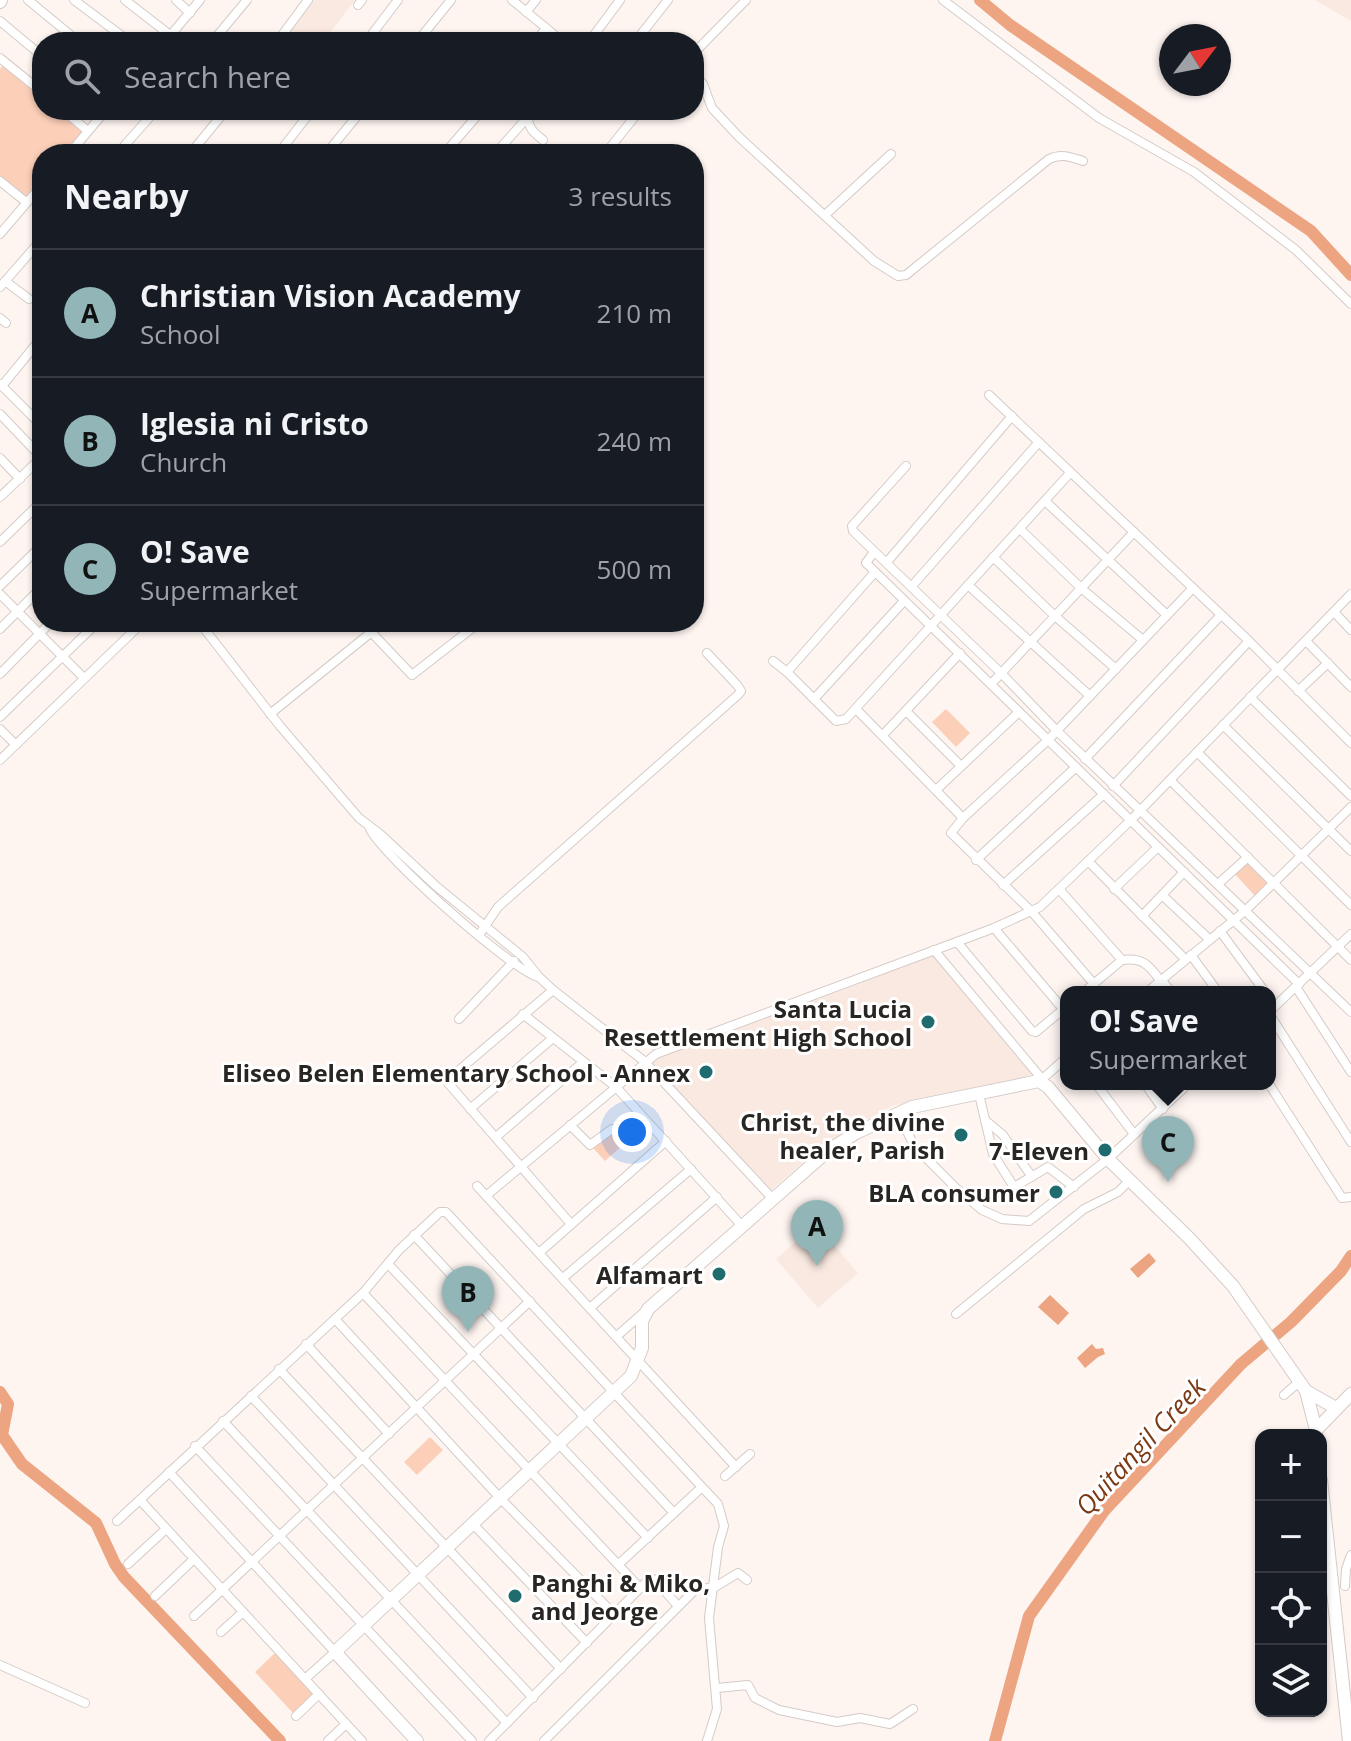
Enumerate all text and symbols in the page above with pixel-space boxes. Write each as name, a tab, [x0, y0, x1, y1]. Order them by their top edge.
north arrow	[1159, 24, 1231, 96]
search box	[32, 32, 704, 120]
icon: search	[60, 54, 104, 98]
text: Search here	[124, 56, 291, 97]
text: Nearby	[64, 173, 189, 219]
text: 3 results	[569, 178, 672, 214]
text: Christian Vision Academy	[140, 275, 521, 316]
text: A	[81, 295, 99, 331]
text: 210 m	[597, 295, 672, 331]
text: School	[140, 316, 221, 352]
text: Iglesia ni Cristo	[140, 403, 369, 444]
text: B	[81, 423, 99, 459]
text: 240 m	[597, 423, 672, 459]
text: Church	[140, 444, 227, 480]
text: O! Save	[140, 531, 250, 572]
text: C	[82, 551, 98, 587]
text: 500 m	[597, 551, 672, 587]
text: Supermarket	[140, 572, 298, 608]
popup	[1060, 986, 1276, 1090]
place label: Santa Lucia Resettlement High School	[604, 992, 912, 1053]
text: O! Save	[1089, 1000, 1199, 1041]
marker: Santa Lucia Resettlement High School	[919, 1013, 937, 1031]
text: Supermarket	[1089, 1041, 1247, 1077]
place label: Eliseo Belen Elementary School - Annex	[222, 1056, 690, 1089]
marker: Eliseo Belen Elementary School - Annex	[697, 1063, 715, 1081]
place label: Christ, the divine healer, Parish	[740, 1105, 945, 1166]
your location	[612, 1112, 652, 1152]
pin: C	[1142, 1116, 1194, 1182]
marker: Christ, the divine healer, Parish	[952, 1126, 970, 1144]
place label: 7-Eleven	[989, 1134, 1089, 1167]
marker: 7-Eleven	[1096, 1141, 1114, 1159]
place label: BLA consumer	[868, 1176, 1040, 1209]
marker: BLA consumer	[1047, 1183, 1065, 1201]
pin: A	[791, 1200, 843, 1266]
place label: Alfamart	[596, 1258, 703, 1291]
marker: Alfamart	[710, 1265, 728, 1283]
pin: B	[442, 1266, 494, 1332]
water label: Quitangil Creek	[1067, 1368, 1214, 1523]
map controls	[1255, 1429, 1327, 1717]
button: +	[1255, 1429, 1327, 1501]
button: −	[1255, 1501, 1327, 1573]
place label: Panghi & Miko, and Jeorge	[531, 1566, 710, 1627]
button: locate	[1255, 1573, 1327, 1645]
marker: Panghi & Miko, and Jeorge	[506, 1587, 524, 1605]
button: layers	[1255, 1645, 1327, 1717]

